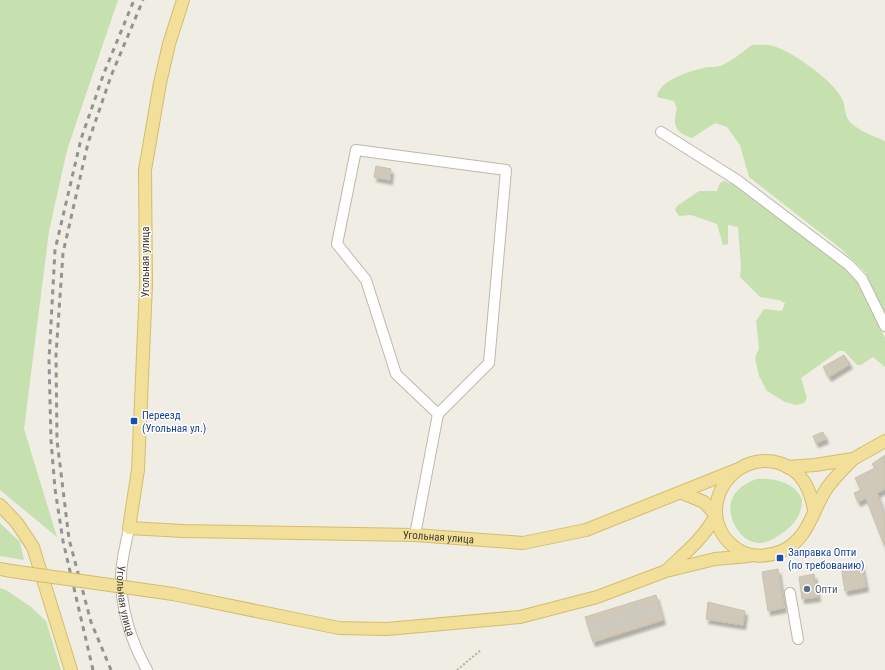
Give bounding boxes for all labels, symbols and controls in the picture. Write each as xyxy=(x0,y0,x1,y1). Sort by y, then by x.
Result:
street label: Угольная улица xyxy=(139,226,152,298)
place label: Переезд (Угольная ул.) xyxy=(142,409,206,435)
marker: Переезд (Угольная ул.) xyxy=(129,416,139,426)
street label: Угольная улица xyxy=(403,529,474,546)
place label: Заправка Опти (по требованию) xyxy=(788,546,865,572)
marker: Заправка Опти (по требованию) xyxy=(775,553,785,563)
street label: Угольная улица xyxy=(114,565,137,638)
place label: Опти xyxy=(815,583,838,596)
marker: Опти xyxy=(802,584,812,594)

